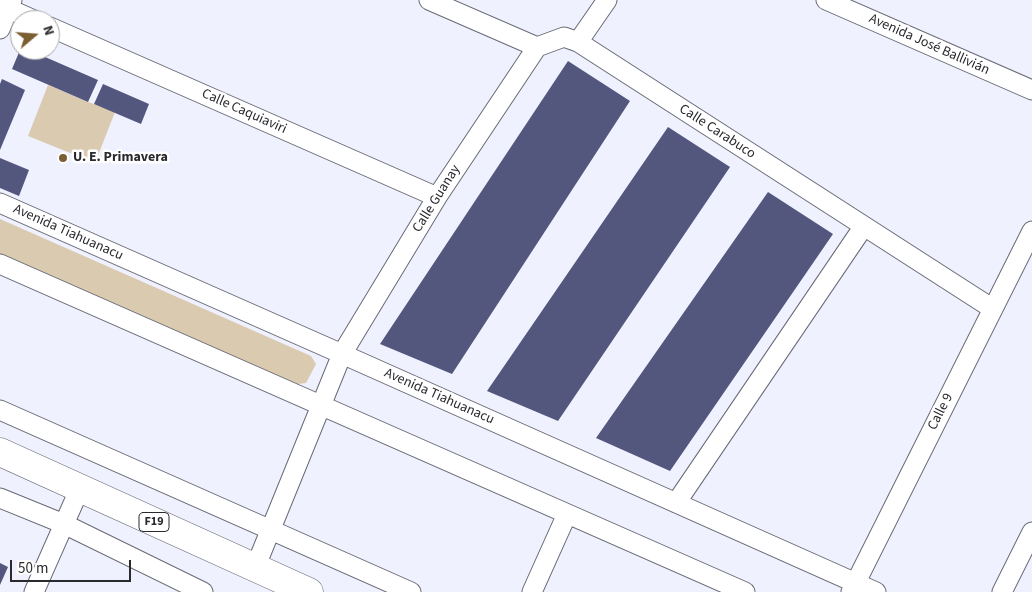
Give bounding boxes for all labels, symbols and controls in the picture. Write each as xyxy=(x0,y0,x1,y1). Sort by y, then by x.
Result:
north arrow xyxy=(10,10,60,60)
street label: Avenida José Ballivián xyxy=(866,11,992,79)
text: N xyxy=(37,23,59,38)
street label: Calle Caquiaviri xyxy=(199,86,289,138)
street label: Calle Carabuco xyxy=(676,101,758,163)
place label: U. E. Primavera xyxy=(73,150,168,166)
marker: U. E. Primavera xyxy=(57,152,69,164)
street label: Calle Guanay xyxy=(410,162,464,236)
street label: Avenida Tiahuanacu xyxy=(10,201,126,265)
street label: Avenida Tiahuanacu xyxy=(381,365,497,429)
street label: Calle 9 xyxy=(925,391,957,433)
road number: F19 xyxy=(139,512,169,532)
scale bar xyxy=(12,550,134,582)
text: 50 m xyxy=(18,558,48,579)

